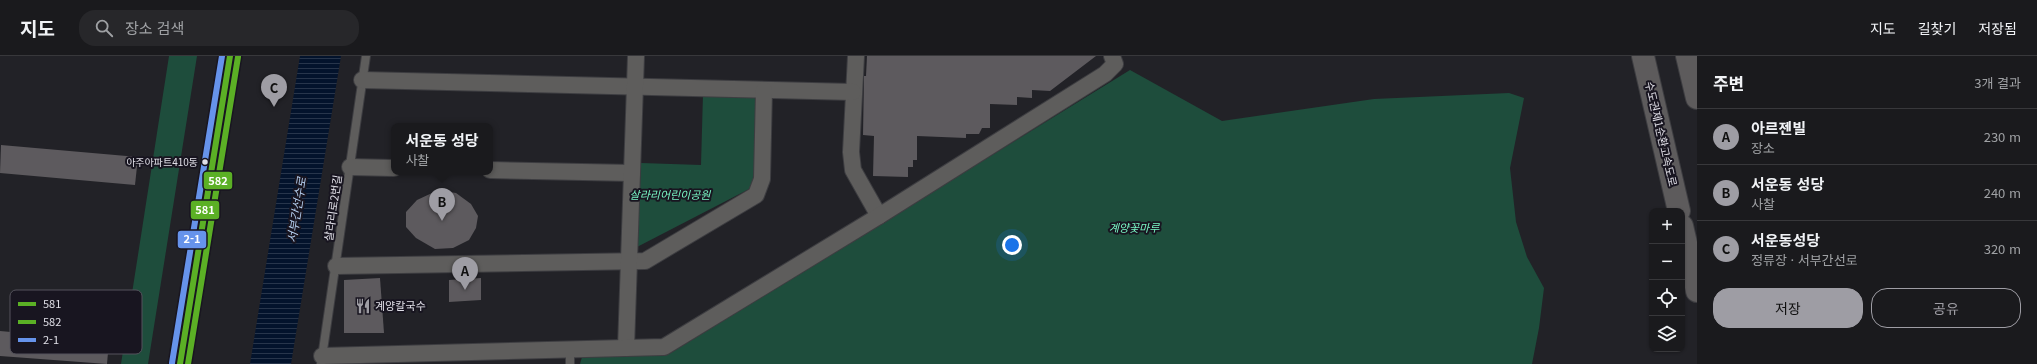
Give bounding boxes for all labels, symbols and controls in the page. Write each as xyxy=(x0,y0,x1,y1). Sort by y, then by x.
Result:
search box xyxy=(79,10,359,46)
text: 지도 xyxy=(20,14,55,41)
icon: search xyxy=(93,17,115,39)
text: 장소 검색 xyxy=(125,17,184,38)
text: 지도 xyxy=(1870,18,1896,38)
text: 길찾기 xyxy=(1918,18,1956,38)
text: 저장됨 xyxy=(1978,18,2017,38)
text: 주변 xyxy=(1713,70,1744,95)
text: 3개 결과 xyxy=(1974,73,2021,92)
pin: C xyxy=(261,74,287,107)
street label: 수도권제1순환고속도로 xyxy=(1642,80,1682,188)
text: 아르젠빌 xyxy=(1751,117,1806,138)
popup xyxy=(391,123,493,175)
text: A xyxy=(1722,127,1730,146)
text: 230 m xyxy=(1984,127,2021,146)
text: 서운동 성당 xyxy=(405,129,479,150)
text: 장소 xyxy=(1751,138,1775,157)
text: 사찰 xyxy=(405,150,429,169)
place label: 아주아파트410동 xyxy=(126,154,198,169)
marker: 아주아파트410동 xyxy=(200,157,210,167)
line badge: 582 xyxy=(203,171,233,190)
text: 582 xyxy=(208,172,228,188)
text: 서운동 성당 xyxy=(1751,173,1824,194)
street label: 살라리로2번길 xyxy=(319,174,345,242)
water label: 서부간선수로 xyxy=(282,175,309,244)
text: B xyxy=(1722,183,1730,202)
text: 240 m xyxy=(1984,183,2021,202)
park label: 살라리어린이공원 xyxy=(630,186,711,202)
pin: B xyxy=(429,188,455,221)
text: 사찰 xyxy=(1751,194,1775,213)
line badge: 581 xyxy=(190,200,220,220)
text: 581 xyxy=(195,201,215,217)
map controls xyxy=(1649,208,1685,352)
button: + xyxy=(1649,208,1685,244)
park label: 계양꽃마루 xyxy=(1109,219,1160,235)
text: 서운동성당 xyxy=(1751,229,1820,250)
line badge: 2-1 xyxy=(177,230,207,249)
text: 2-1 xyxy=(183,230,201,246)
your location xyxy=(1002,235,1022,255)
text: C xyxy=(1722,239,1730,258)
text: 320 m xyxy=(1984,239,2021,258)
button: − xyxy=(1649,244,1685,280)
text: 정류장 · 서부간선로 xyxy=(1751,250,1858,269)
pin: A xyxy=(452,257,478,290)
button: locate xyxy=(1649,280,1685,316)
button: 저장 xyxy=(1713,288,1863,328)
button: 공유 xyxy=(1871,288,2021,328)
legend xyxy=(10,290,142,354)
text: 581 xyxy=(43,295,61,311)
restaurant icon: 계양칼국수 xyxy=(354,297,372,315)
place label: 계양칼국수 xyxy=(375,297,426,313)
text: 582 xyxy=(43,313,61,329)
button: layers xyxy=(1649,316,1685,352)
text: 2-1 xyxy=(43,331,59,347)

